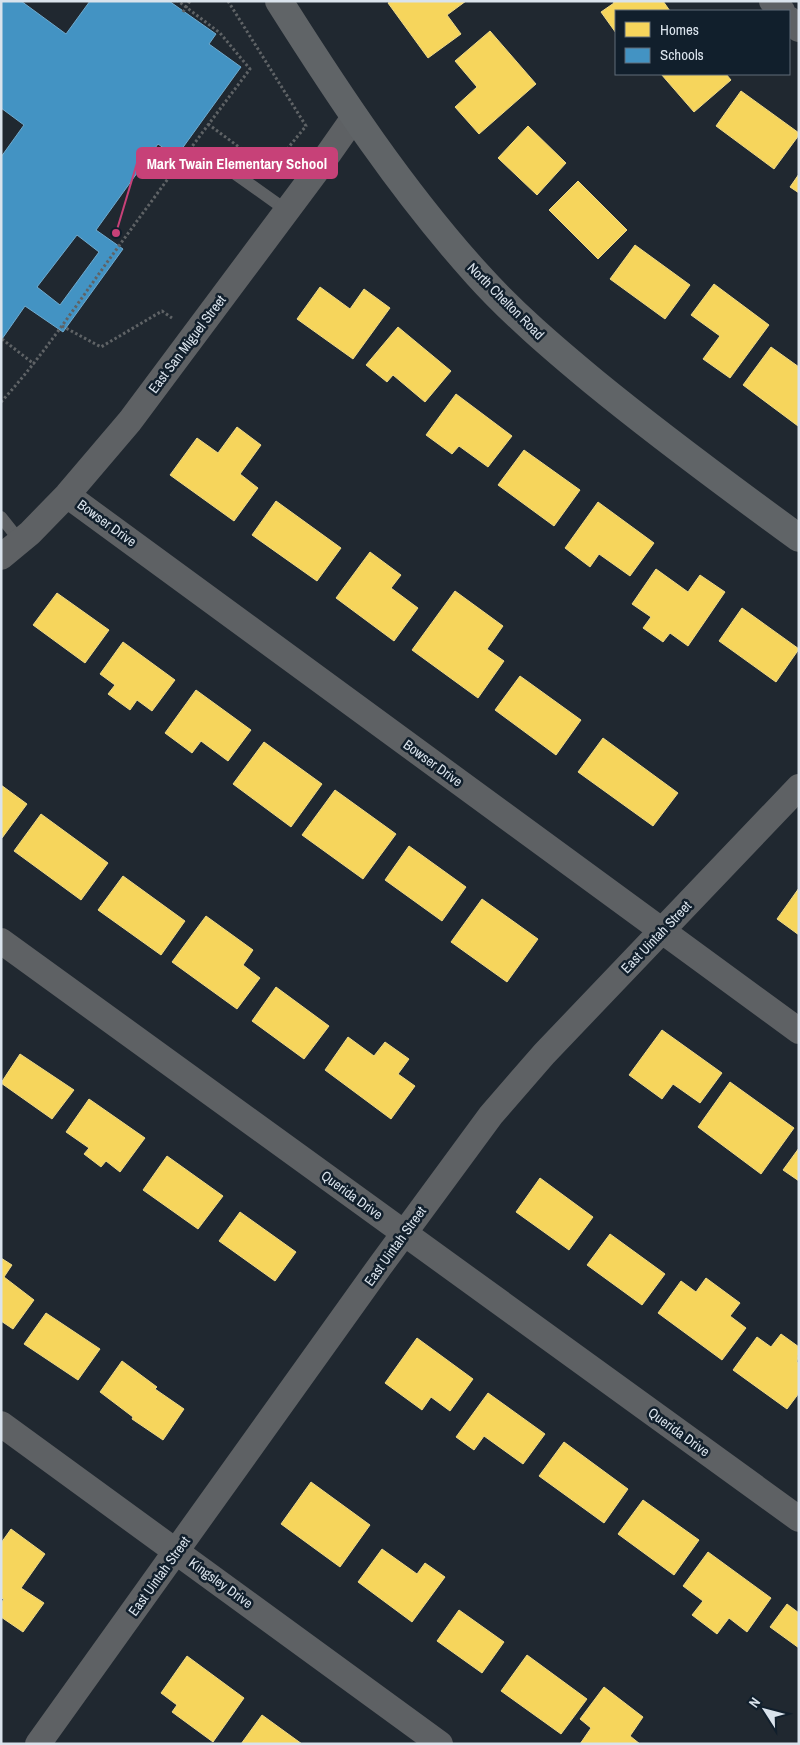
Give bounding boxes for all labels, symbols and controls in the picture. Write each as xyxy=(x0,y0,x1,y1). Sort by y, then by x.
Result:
legend xyxy=(615,10,790,75)
text: Homes xyxy=(660,19,699,40)
text: Schools xyxy=(660,44,704,65)
callout: Mark Twain Elementary School xyxy=(137,148,337,178)
text: Mark Twain Elementary School xyxy=(147,153,327,174)
street label: North Chelton Road xyxy=(464,259,548,343)
street label: East San Miguel Street xyxy=(144,291,230,397)
street label: Bowser Drive xyxy=(74,495,140,551)
street label: Bowser Drive xyxy=(400,735,466,791)
street label: East Uintah Street xyxy=(617,897,695,977)
street label: Querida Drive xyxy=(318,1167,386,1223)
street label: East Uintah Street xyxy=(360,1203,430,1289)
street label: Querida Drive xyxy=(645,1404,713,1460)
street label: East Uintah Street xyxy=(124,1533,194,1619)
street label: Kingsley Drive xyxy=(186,1554,256,1612)
north arrow xyxy=(740,1685,790,1735)
text: N xyxy=(745,1694,764,1711)

